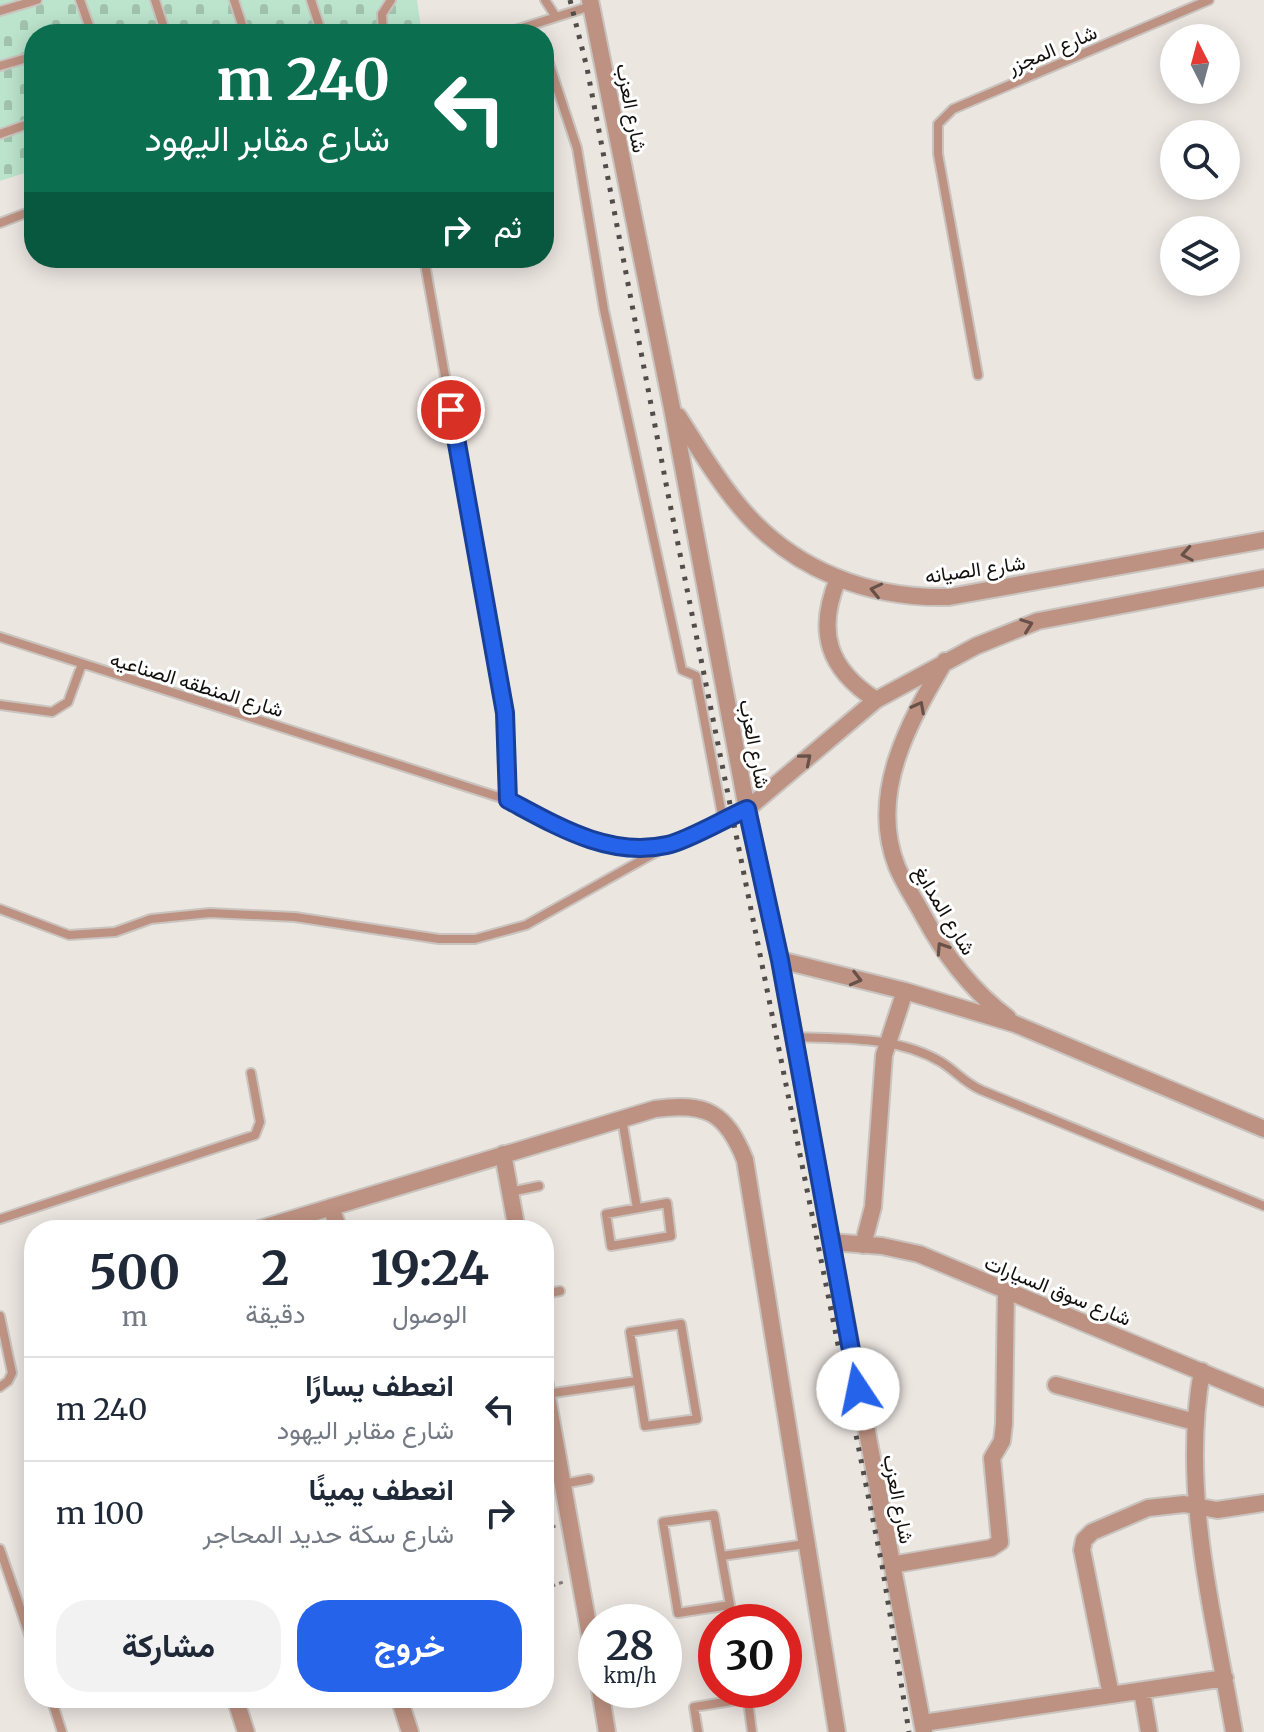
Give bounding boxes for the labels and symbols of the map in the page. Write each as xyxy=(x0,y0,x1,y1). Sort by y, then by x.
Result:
street label: شارع المجزر xyxy=(1003,19,1101,81)
north arrow xyxy=(1160,24,1240,104)
street label: شارع العزب xyxy=(609,61,653,155)
pin xyxy=(417,376,485,444)
one-way arrow xyxy=(1180,544,1194,561)
street label: شارع الصيانه xyxy=(923,550,1027,590)
one-way arrow xyxy=(869,582,883,599)
one-way arrow xyxy=(1019,618,1033,635)
street label: شارع المنطقه الصناعيه xyxy=(107,646,287,724)
street label: شارع العزب xyxy=(732,697,776,791)
one-way arrow xyxy=(909,701,925,715)
one-way arrow xyxy=(797,754,812,769)
street label: شارع المدابغ xyxy=(907,861,981,960)
one-way arrow xyxy=(937,942,952,957)
one-way arrow xyxy=(848,969,862,986)
street label: شارع سوق السيارات xyxy=(980,1249,1135,1333)
position arrow xyxy=(816,1347,900,1431)
street label: شارع العزب xyxy=(876,1452,920,1546)
speed limit sign: 30 xyxy=(698,1604,802,1708)

